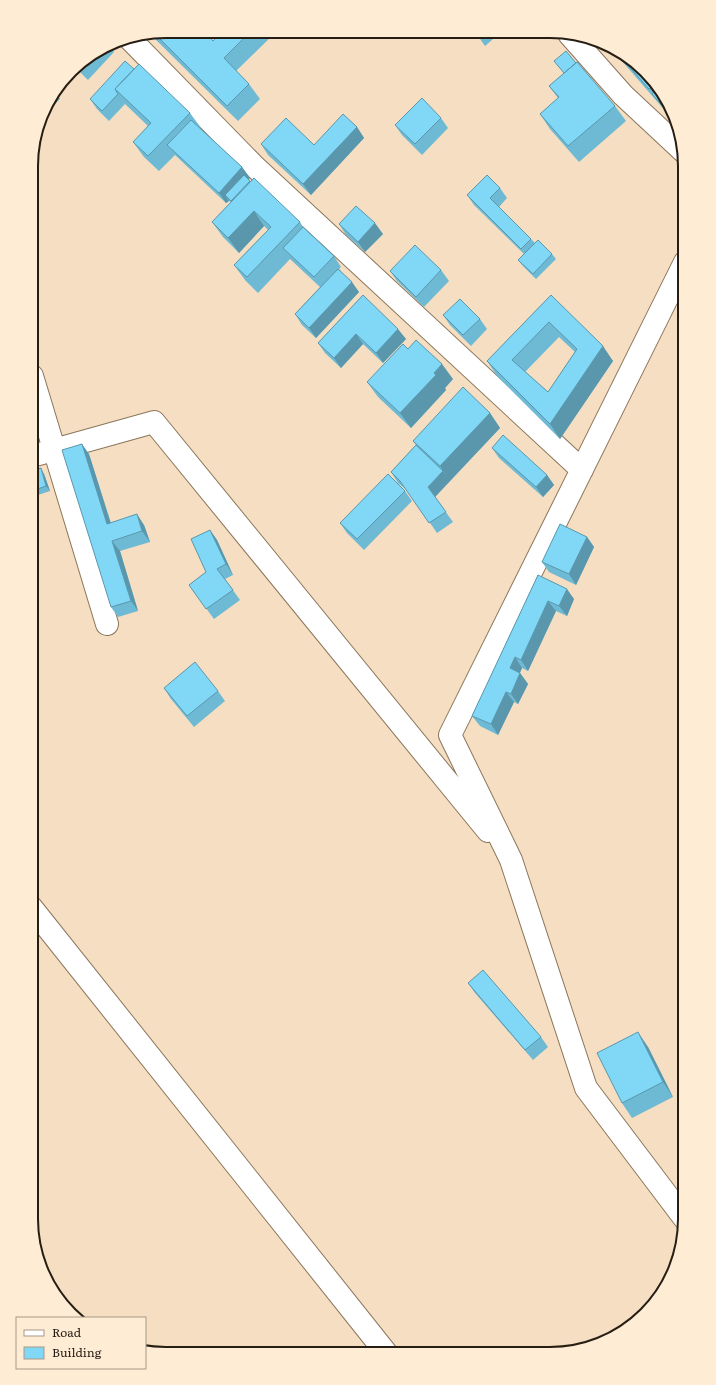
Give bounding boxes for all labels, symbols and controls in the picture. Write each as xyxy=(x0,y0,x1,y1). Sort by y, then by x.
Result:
legend xyxy=(16,1317,146,1369)
text: Road xyxy=(52,1323,82,1341)
text: Building xyxy=(52,1343,102,1361)

